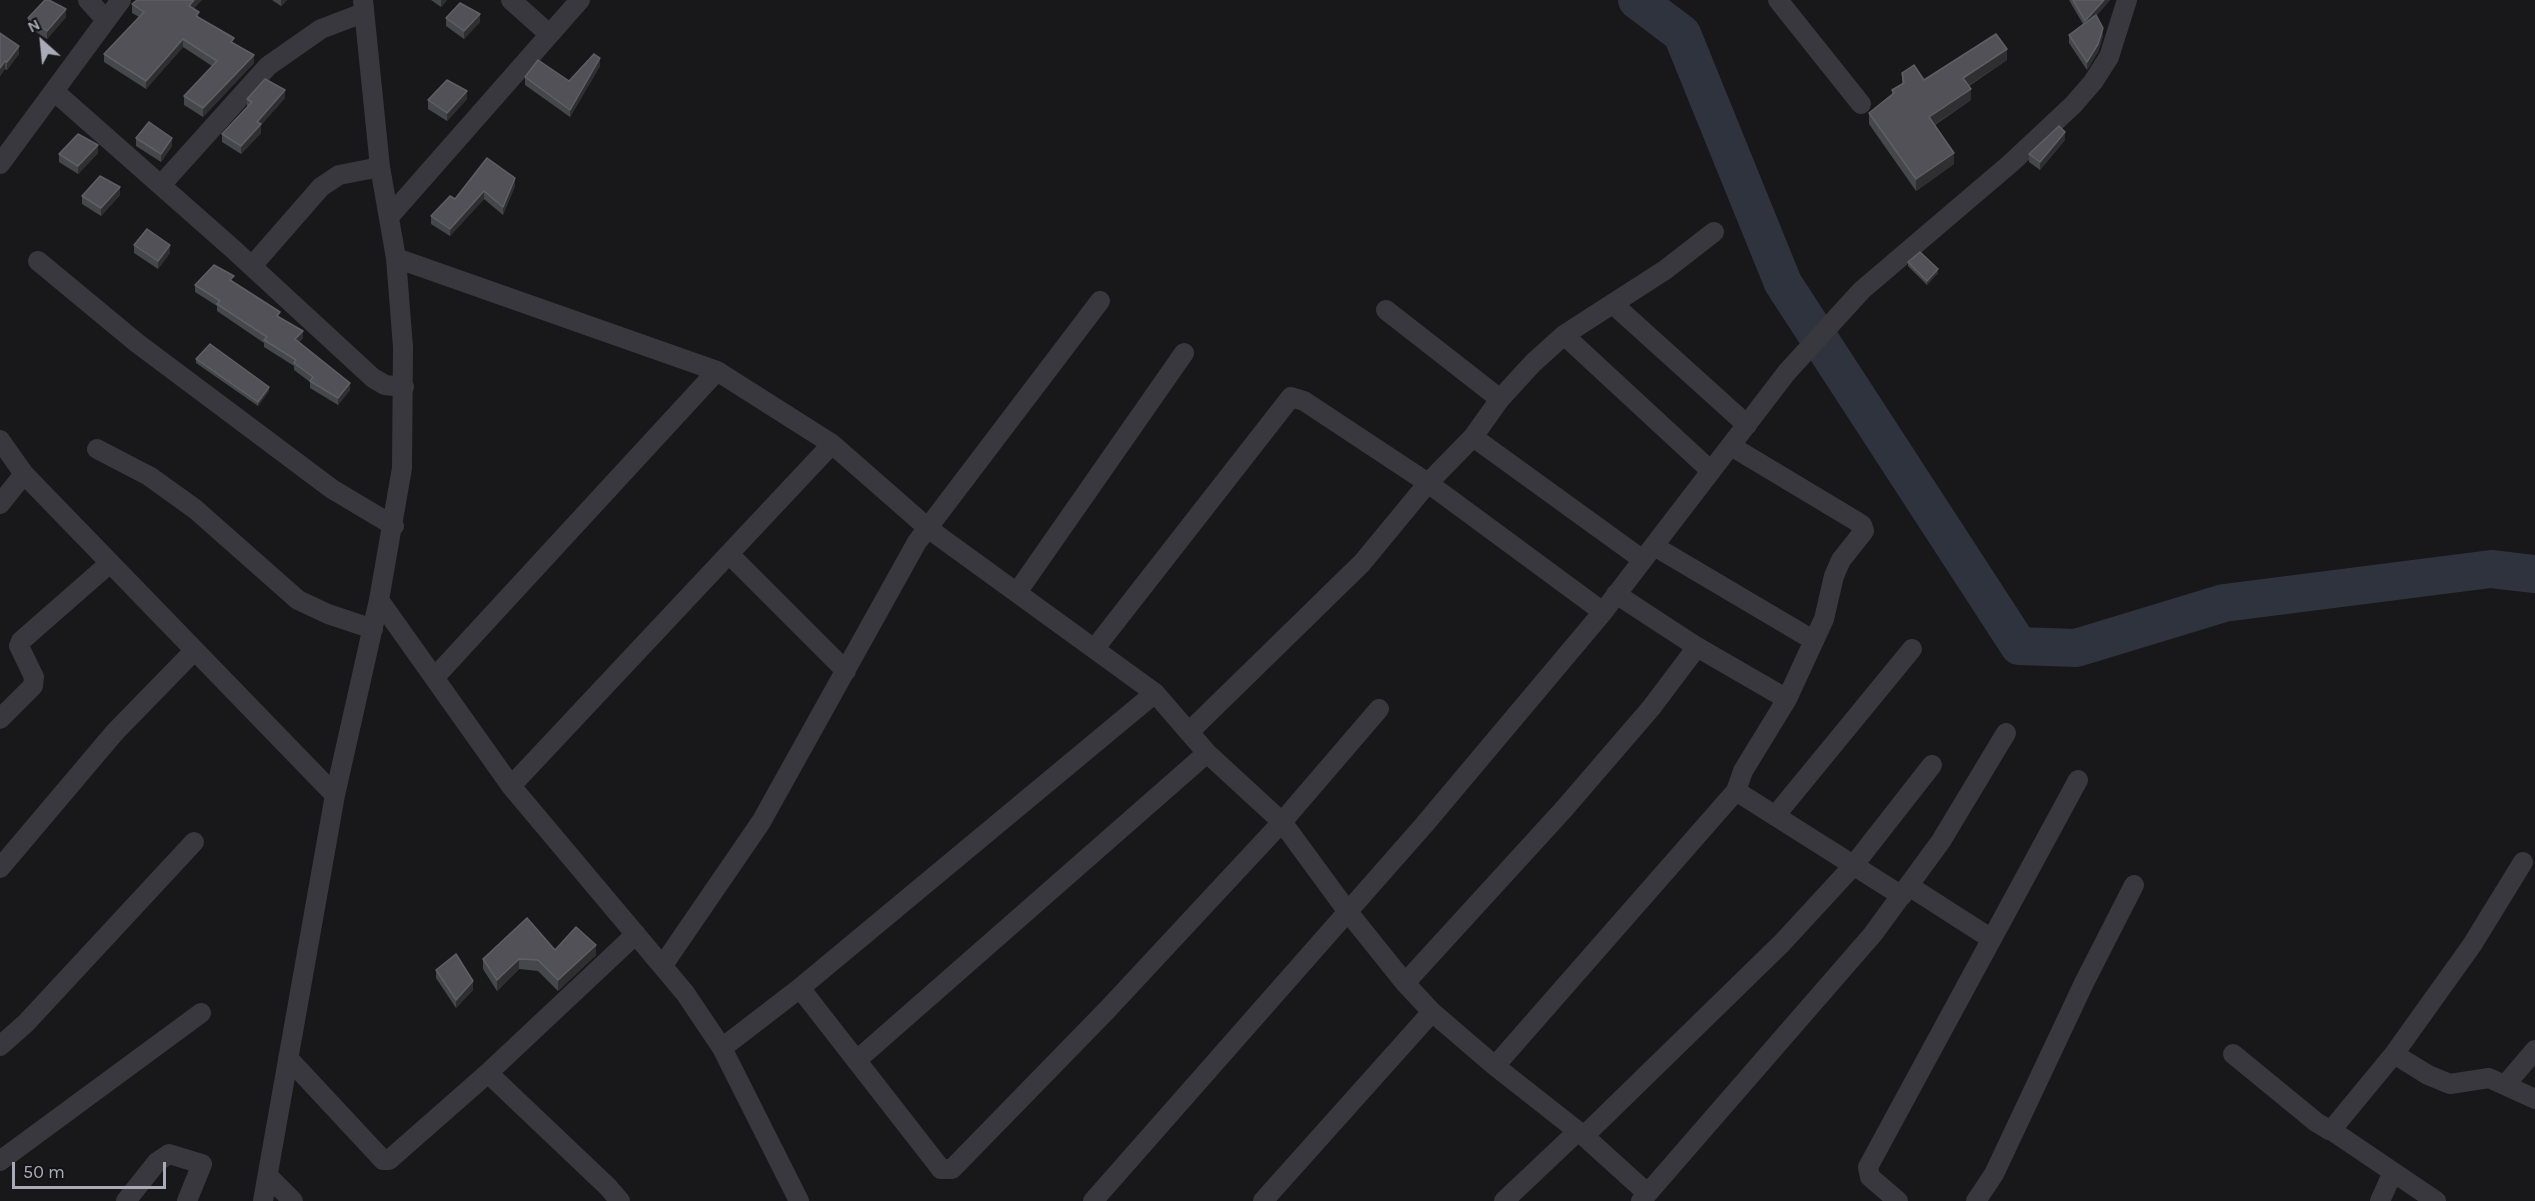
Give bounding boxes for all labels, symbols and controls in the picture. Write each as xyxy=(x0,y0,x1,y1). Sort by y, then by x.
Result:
north arrow xyxy=(12,12,72,72)
text: N xyxy=(24,14,43,37)
scale bar xyxy=(15,1150,170,1188)
text: 50 m xyxy=(23,1161,65,1183)

